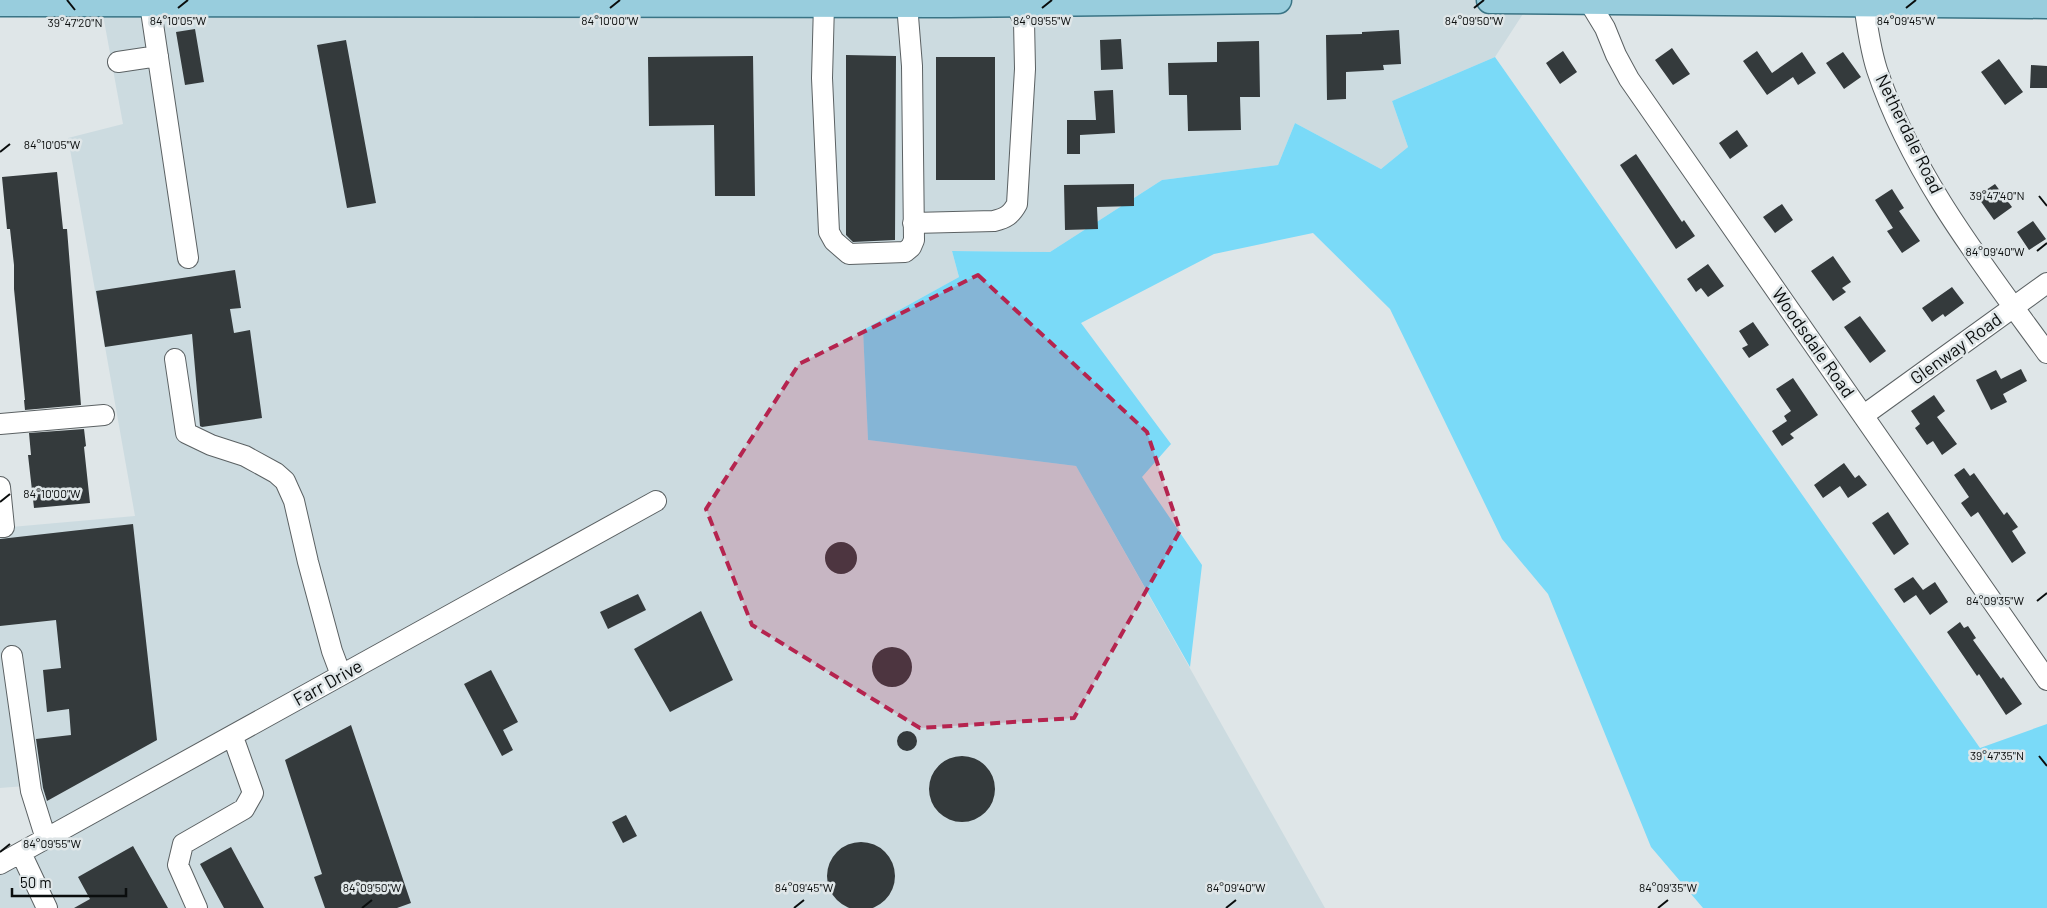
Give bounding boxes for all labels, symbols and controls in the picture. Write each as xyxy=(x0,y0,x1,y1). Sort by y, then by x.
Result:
text: 84°10'05"W xyxy=(150,13,207,27)
text: 84°10'00"W xyxy=(581,13,639,27)
text: 84°09'55"W xyxy=(1013,13,1071,27)
text: 84°09'50"W xyxy=(1445,13,1504,27)
text: 84°09'45"W xyxy=(1877,13,1936,27)
text: 39°47'20"N xyxy=(48,15,103,29)
street label: Netherdale Road xyxy=(1872,70,1948,197)
text: 84°10'05"W xyxy=(24,137,81,151)
text: 39°47'40"N xyxy=(1969,188,2025,202)
text: 84°09'40"W xyxy=(1965,244,2025,258)
street label: Woodsdale Road xyxy=(1768,283,1860,402)
street label: Glenway Road xyxy=(1905,308,2006,389)
text: 84°10'00"W xyxy=(23,486,81,500)
text: 84°09'35"W xyxy=(1966,593,2025,607)
street label: Farr Drive xyxy=(289,654,366,710)
text: 39°47'35"N xyxy=(1970,748,2024,762)
text: 84°09'55"W xyxy=(23,836,81,850)
scale bar xyxy=(12,866,126,898)
text: 50 m xyxy=(20,873,52,891)
text: 84°09'50"W xyxy=(343,880,402,894)
text: 84°09'45"W xyxy=(775,880,834,894)
text: 84°09'40"W xyxy=(1206,880,1266,894)
text: 84°09'35"W xyxy=(1639,880,1698,894)

